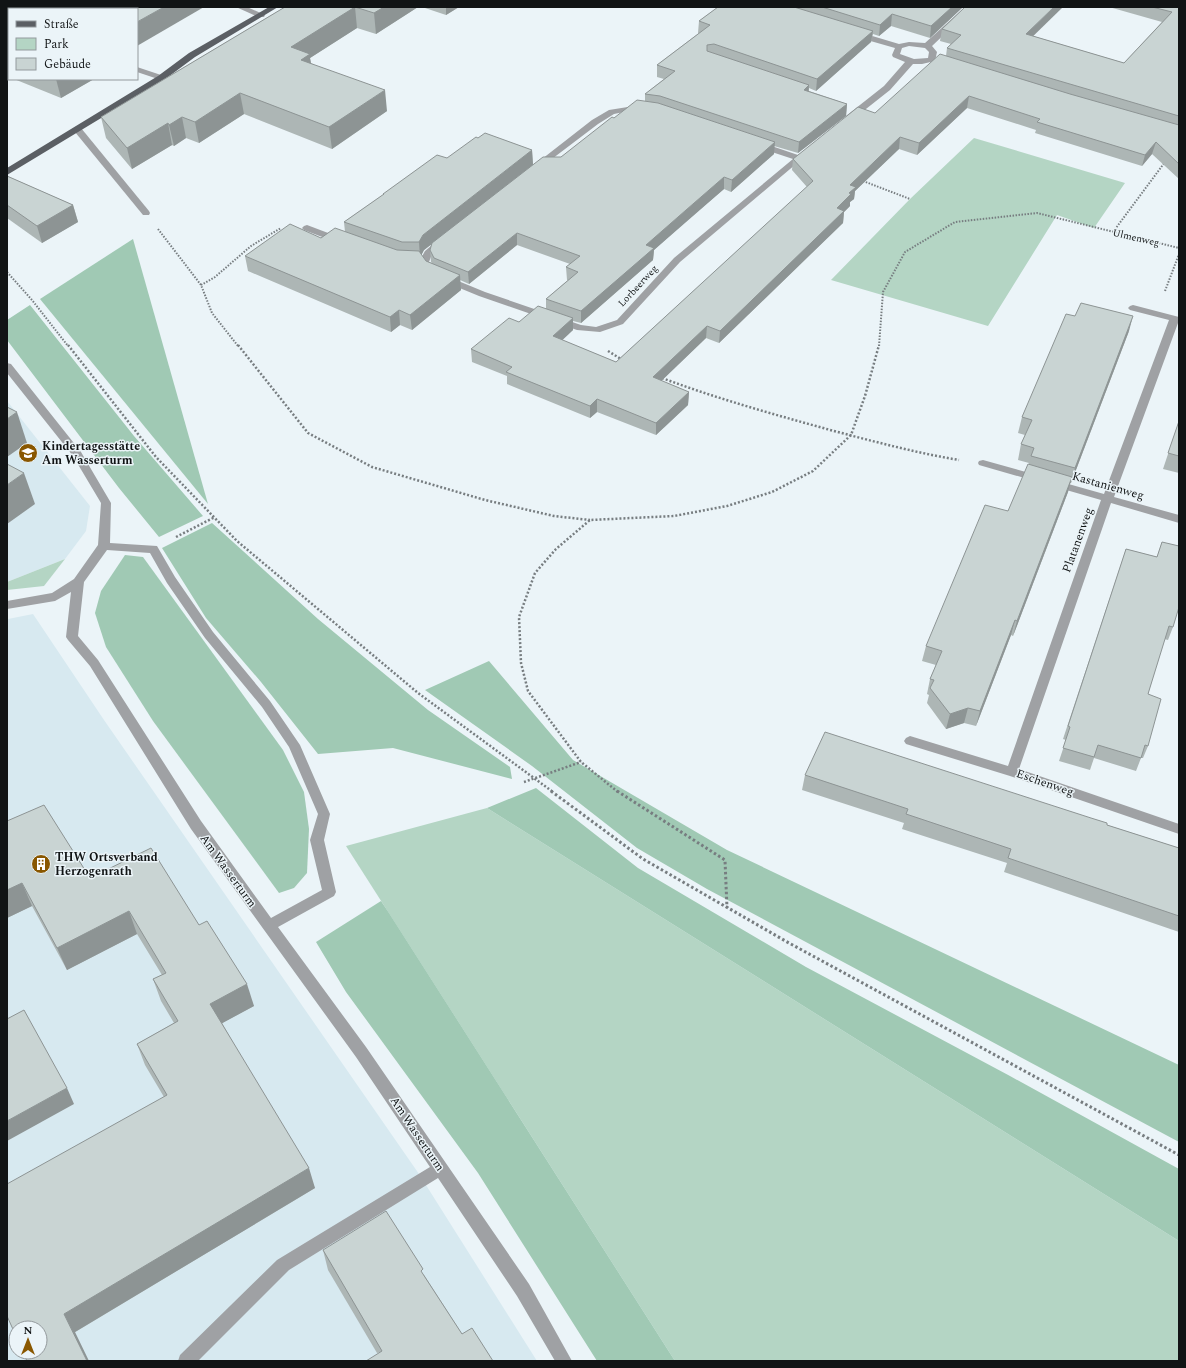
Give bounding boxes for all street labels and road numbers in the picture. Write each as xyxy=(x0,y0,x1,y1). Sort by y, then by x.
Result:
street label: Ulmenweg xyxy=(1111,225,1161,251)
street label: Lorbeerweg xyxy=(614,261,662,311)
street label: Kastanienweg xyxy=(1070,467,1146,505)
street label: Platanenweg xyxy=(1057,505,1099,575)
street label: Eschenweg xyxy=(1014,764,1076,802)
street label: Am Wasserturm xyxy=(195,830,261,912)
street label: Am Wasserturm xyxy=(385,1093,449,1175)

